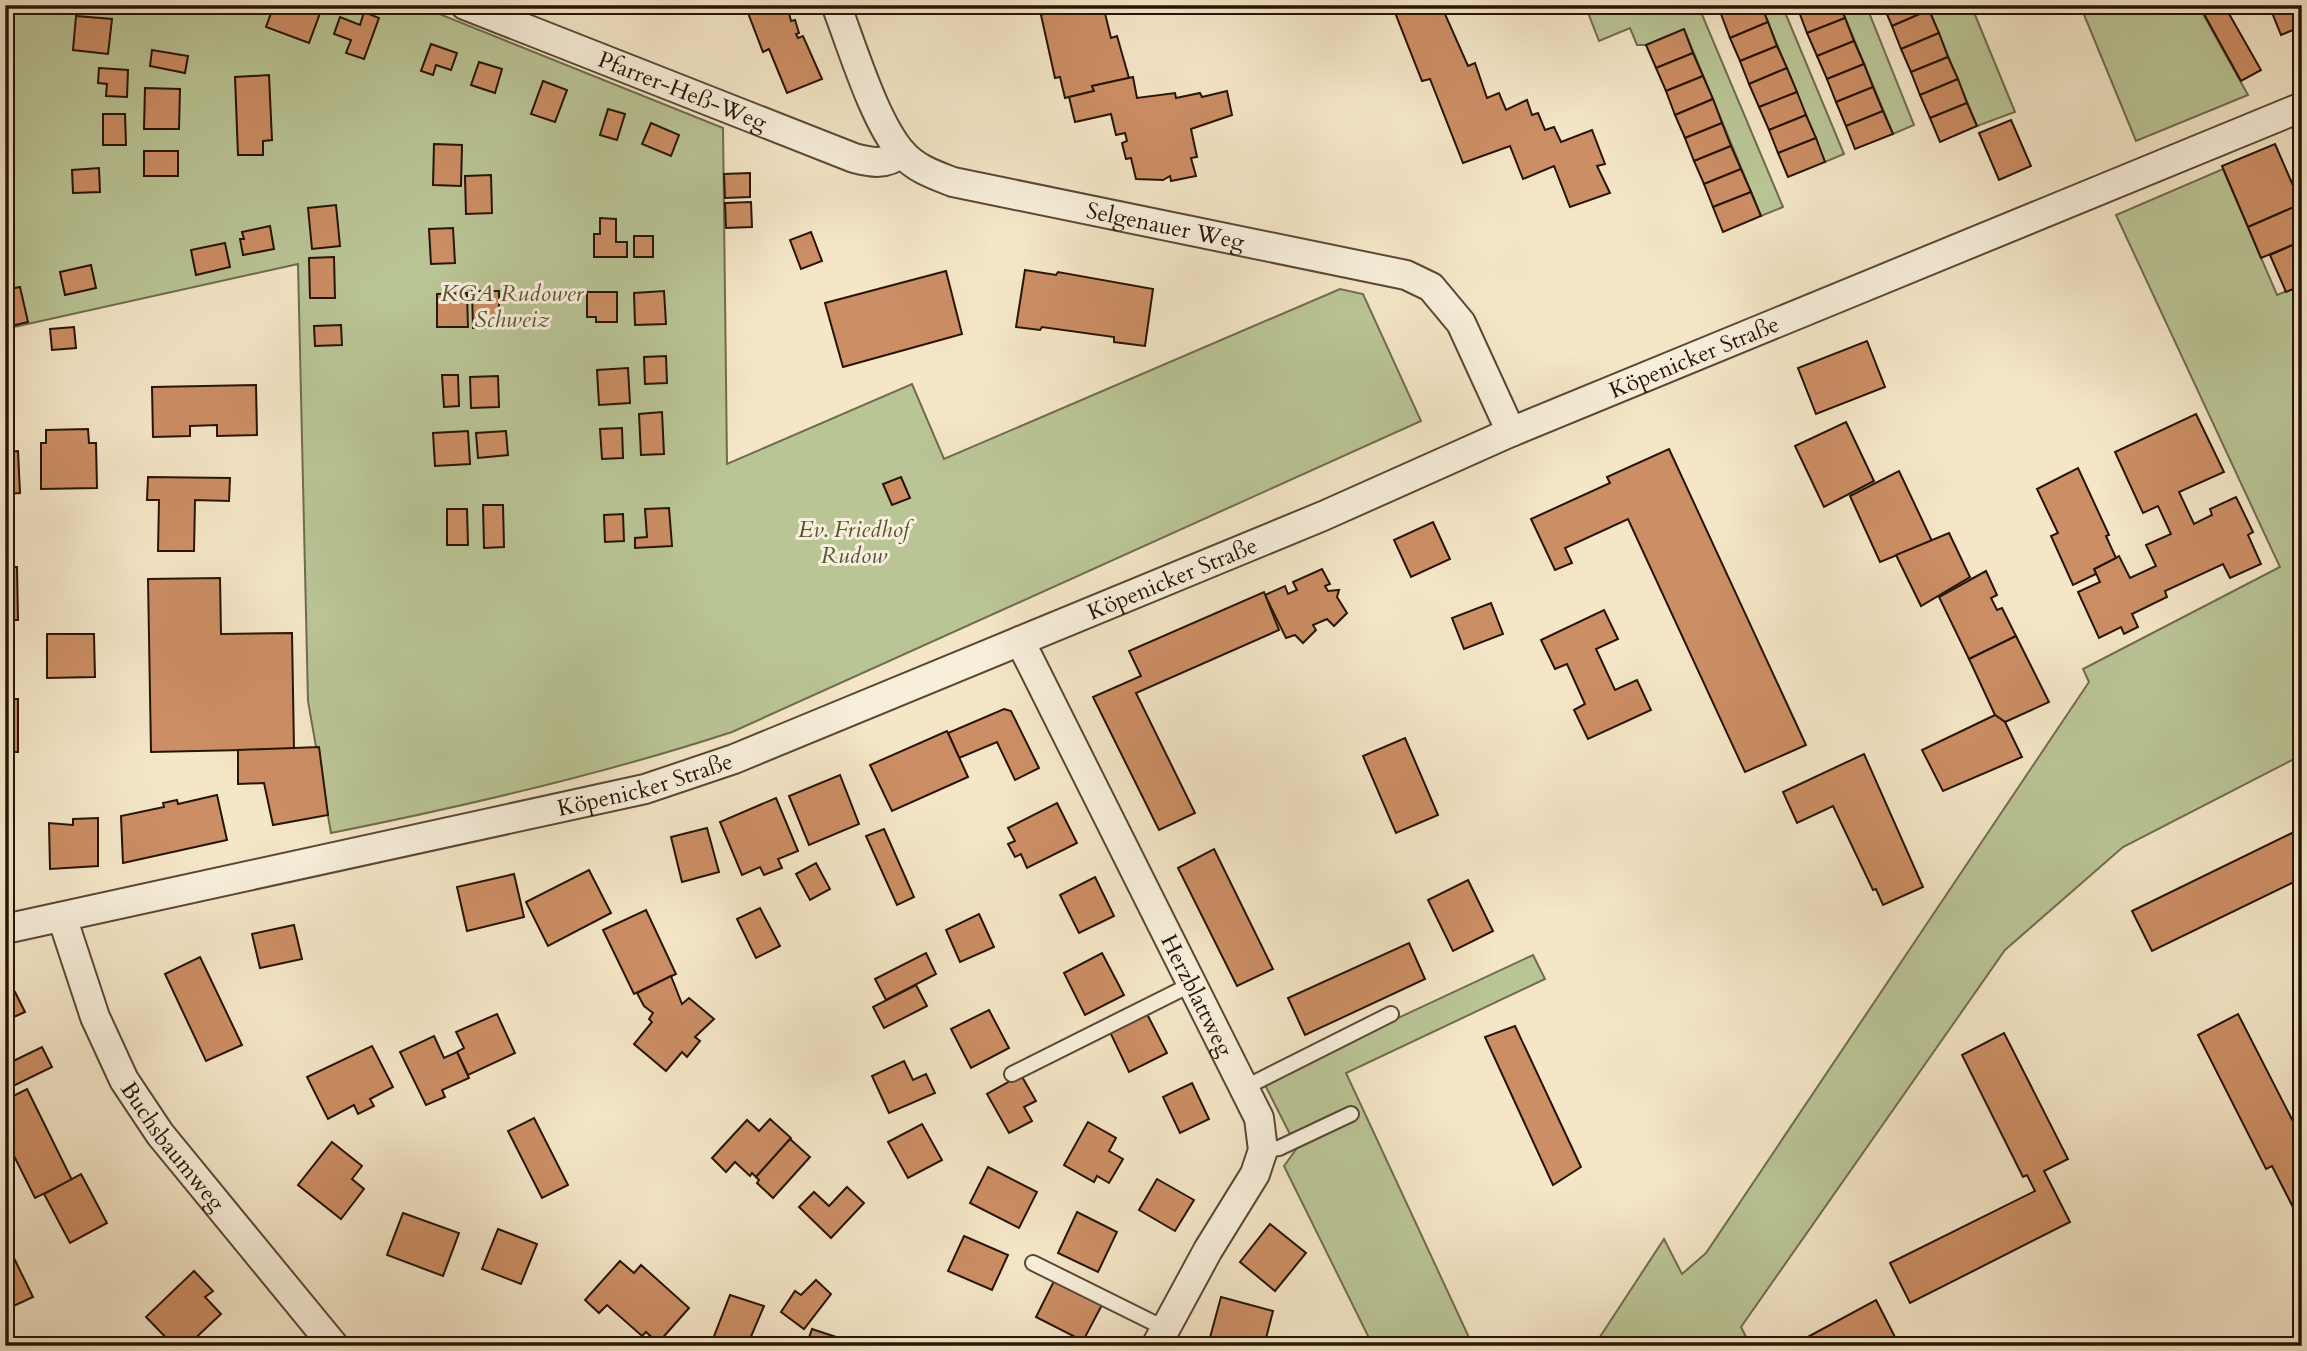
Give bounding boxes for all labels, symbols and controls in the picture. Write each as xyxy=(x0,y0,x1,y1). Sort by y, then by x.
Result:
street label: Pfarrer-Heß-Weg xyxy=(594,44,772,138)
street label: Selgenauer Weg xyxy=(1084,195,1247,257)
park label: KGA Rudower Schweiz xyxy=(441,278,585,335)
street label: Köpenicker Straße xyxy=(1605,309,1784,406)
park label: Ev. Friedhof Rudow xyxy=(798,514,915,571)
street label: Köpenicker Straße xyxy=(1083,530,1262,628)
street label: Köpenicker Straße xyxy=(554,746,737,824)
street label: Herzblattweg xyxy=(1153,929,1241,1062)
street label: Buchsbaumweg xyxy=(113,1076,232,1218)

